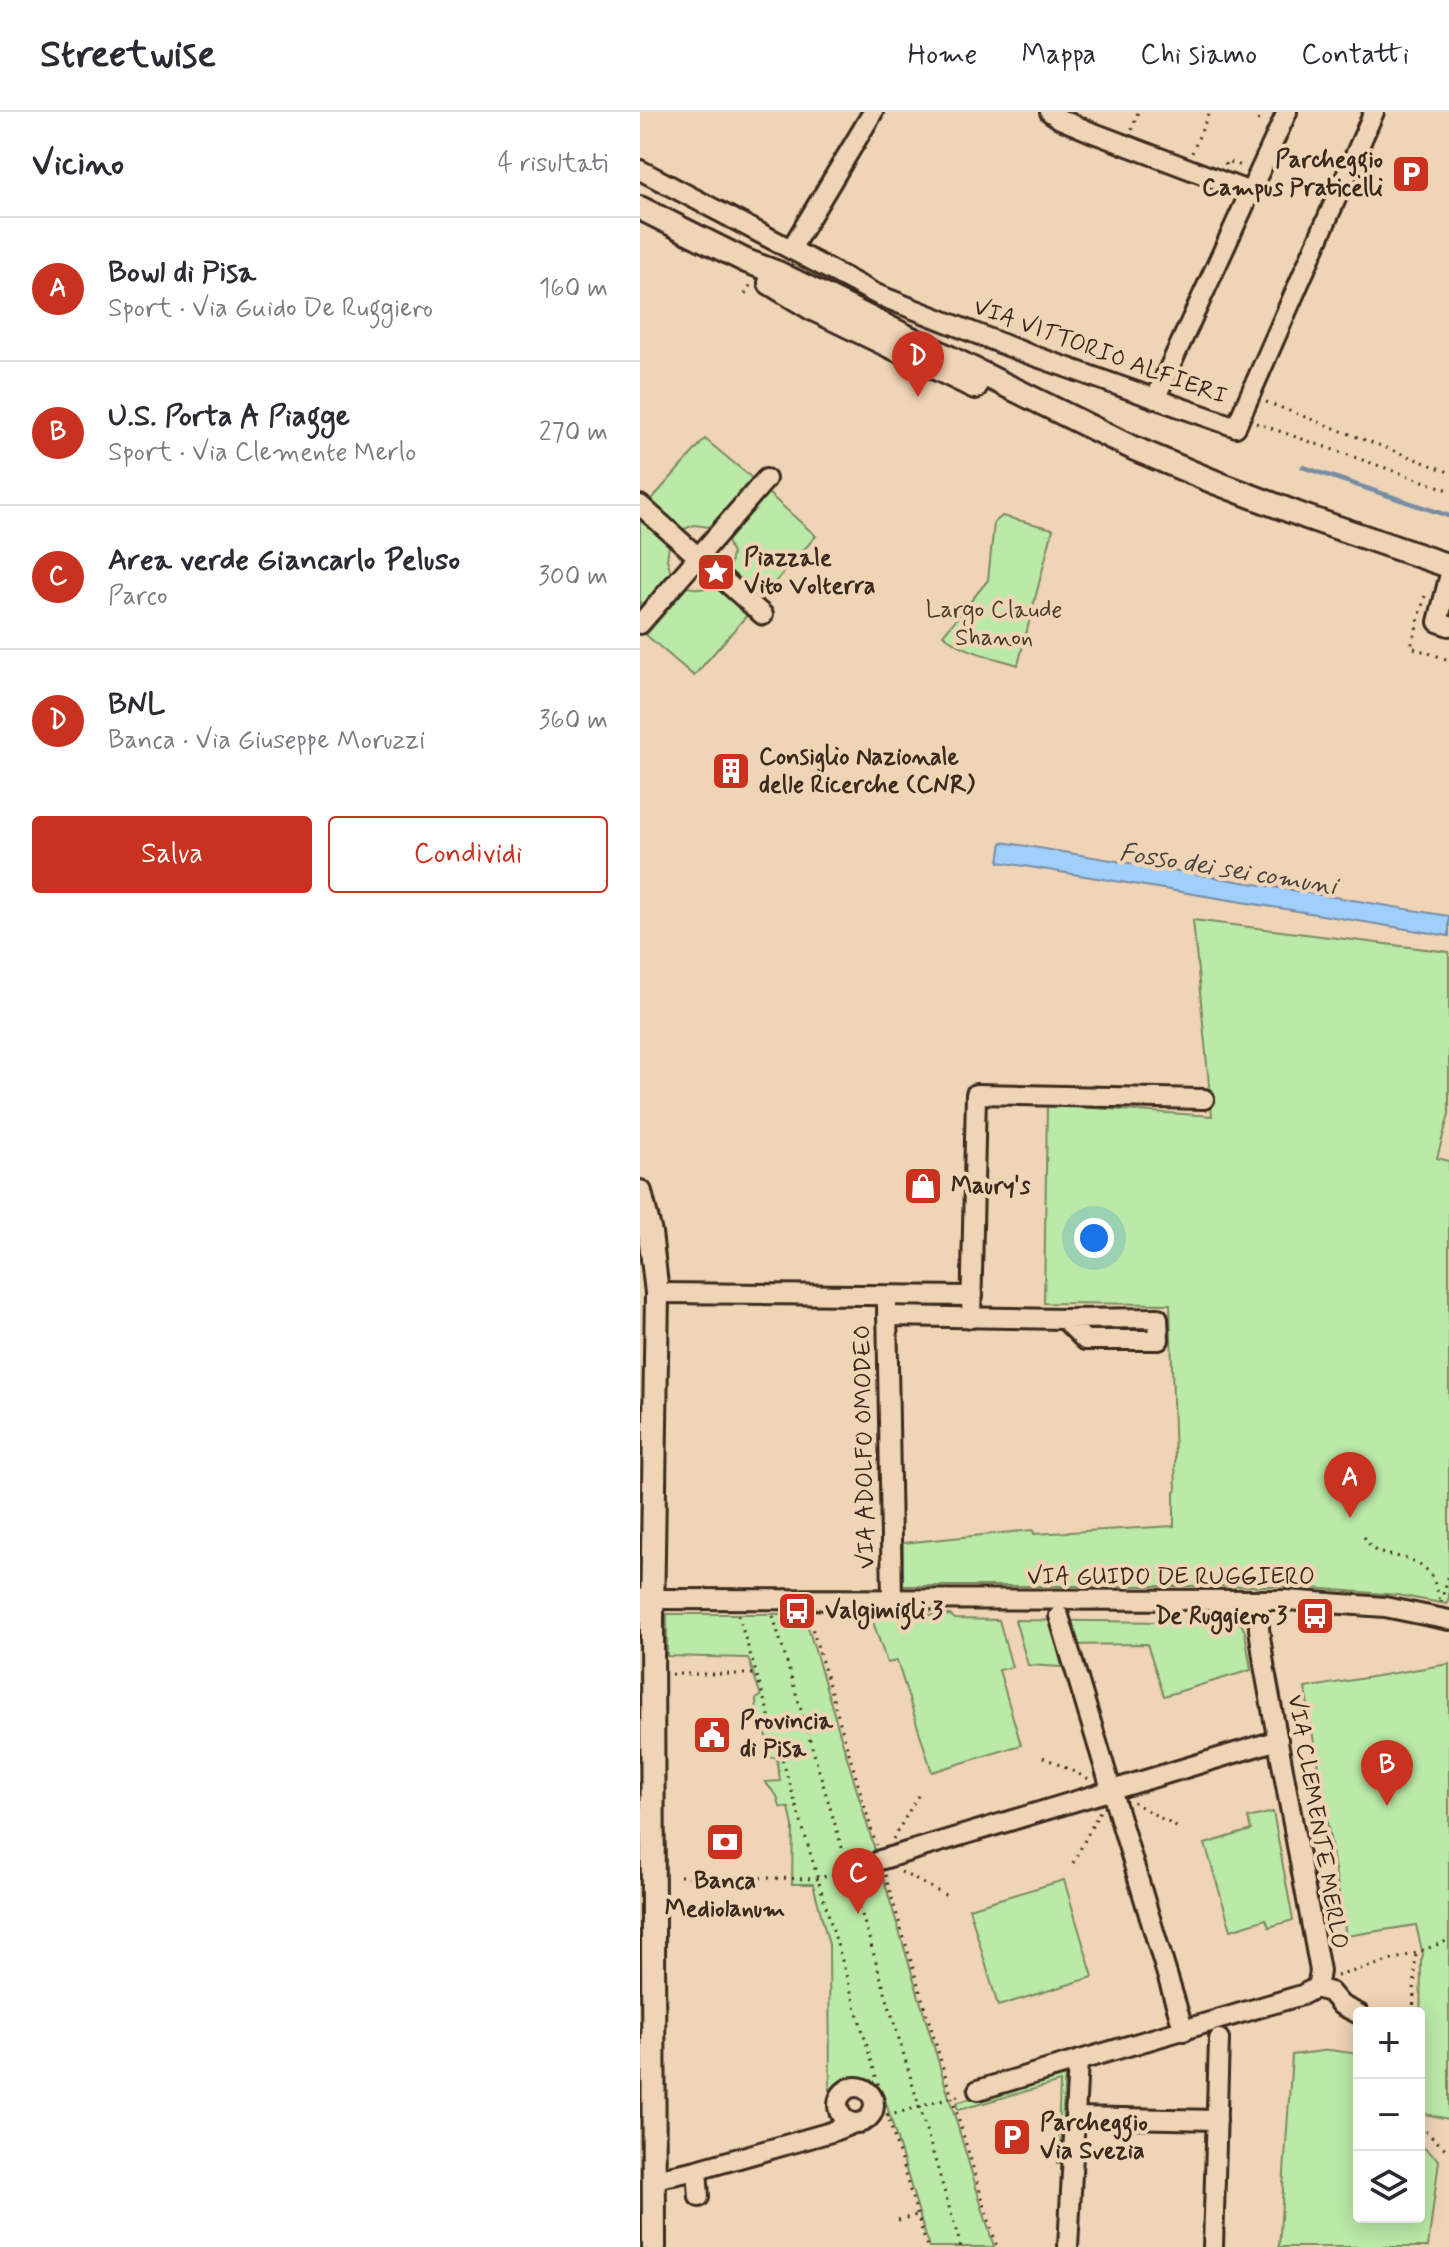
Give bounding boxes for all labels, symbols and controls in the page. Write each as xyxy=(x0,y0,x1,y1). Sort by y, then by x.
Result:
text: Streetwise xyxy=(40,31,216,80)
text: Home xyxy=(908,37,977,74)
text: Mappa xyxy=(1021,37,1096,74)
text: Chi siamo xyxy=(1140,37,1257,74)
text: Contatti xyxy=(1301,37,1409,74)
text: Vicino xyxy=(32,142,124,187)
place label: Parcheggio Campus Praticelli xyxy=(1202,145,1383,204)
text: 4 risultati xyxy=(498,147,608,181)
parking icon: Parcheggio Campus Praticelli xyxy=(1390,153,1432,195)
text: Bowl di Pisa xyxy=(108,253,256,292)
text: A xyxy=(49,272,67,306)
text: 160 m xyxy=(539,272,608,306)
text: Sport · Via Guido De Ruggiero xyxy=(108,292,433,326)
street label: VIA VITTORIO ALFIERI xyxy=(969,292,1231,412)
pin: D xyxy=(892,331,944,397)
text: U.S. Porta A Piagge xyxy=(108,397,350,436)
text: B xyxy=(50,416,66,450)
text: 270 m xyxy=(539,416,608,450)
text: Sport · Via Clemente Merlo xyxy=(108,436,416,470)
text: Area verde Giancarlo Peluso xyxy=(108,541,460,580)
place label: Piazzale Vito Volterra xyxy=(744,543,876,602)
place icon: Piazzale Vito Volterra xyxy=(695,551,737,593)
text: C xyxy=(49,560,67,594)
text: 300 m xyxy=(538,560,608,594)
text: Parco xyxy=(108,580,168,614)
park label: Largo Claude Shanon xyxy=(926,595,1062,654)
text: BNL xyxy=(108,685,166,724)
text: D xyxy=(49,704,67,738)
text: 360 m xyxy=(539,704,608,738)
text: Banca · Via Giuseppe Moruzzi xyxy=(108,724,425,758)
place label: Consiglio Nazionale delle Ricerche (CNR) xyxy=(759,742,975,801)
building icon: Consiglio Nazionale delle Ricerche (CNR) xyxy=(710,750,752,792)
button: Salva xyxy=(32,816,312,893)
button: Condividi xyxy=(328,816,608,893)
water label: Fosso dei sei comuni xyxy=(1117,836,1342,904)
shop icon: Maury's xyxy=(902,1165,944,1207)
place label: Maury's xyxy=(951,1171,1031,1202)
your location xyxy=(1074,1218,1114,1258)
street label: VIA ADOLFO OMODEO xyxy=(847,1325,883,1569)
pin: A xyxy=(1324,1452,1376,1518)
street label: VIA GUIDO DE RUGGIERO xyxy=(1027,1562,1315,1593)
bus stop icon: Valgimigli 3 xyxy=(776,1590,818,1632)
bus stop icon: De Ruggiero 3 xyxy=(1294,1595,1336,1637)
place label: Valgimigli 3 xyxy=(825,1596,943,1630)
place label: De Ruggiero 3 xyxy=(1155,1601,1287,1635)
street label: VIA CLEMENTE MERLO xyxy=(1279,1692,1355,1952)
place label: Provincia di Pisa xyxy=(740,1706,834,1765)
public building icon: Provincia di Pisa xyxy=(691,1714,733,1756)
pin: B xyxy=(1361,1740,1413,1806)
bank icon: Banca Mediolanum xyxy=(704,1821,746,1863)
pin: C xyxy=(832,1848,884,1914)
place label: Banca Mediolanum xyxy=(665,1866,785,1925)
map controls xyxy=(1353,2007,1425,2223)
button: + xyxy=(1353,2007,1425,2079)
button: − xyxy=(1353,2079,1425,2151)
place label: Parcheggio Via Svezia xyxy=(1040,2108,1148,2167)
parking icon: Parcheggio Via Svezia xyxy=(991,2116,1033,2158)
button: layers xyxy=(1353,2151,1425,2223)

